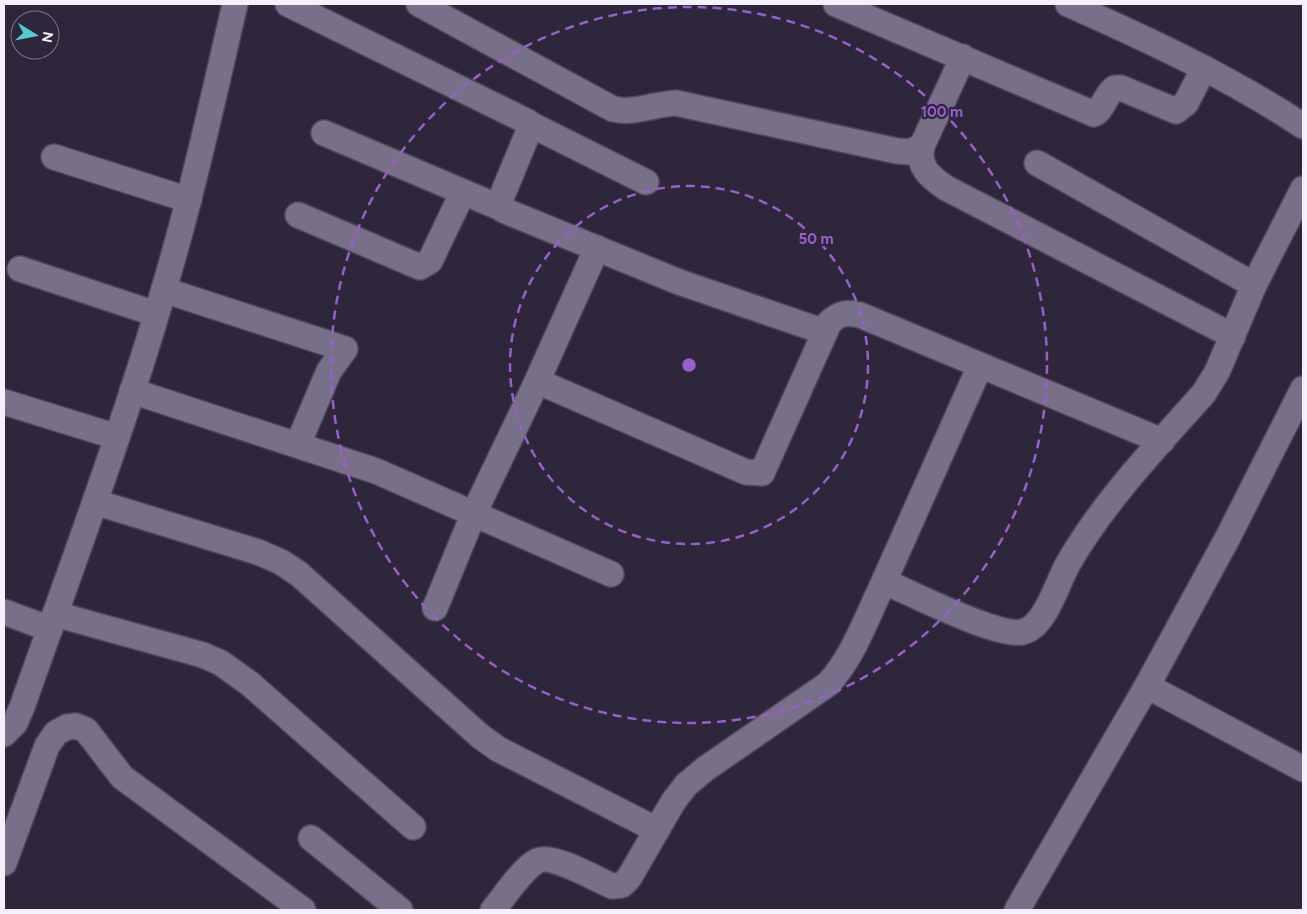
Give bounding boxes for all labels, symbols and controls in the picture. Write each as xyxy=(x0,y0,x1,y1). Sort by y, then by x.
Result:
north arrow xyxy=(10,10,60,60)
text: N xyxy=(38,30,57,44)
text: 100 m xyxy=(921,103,963,121)
text: 50 m xyxy=(798,230,834,248)
centre of rings xyxy=(680,356,698,374)

